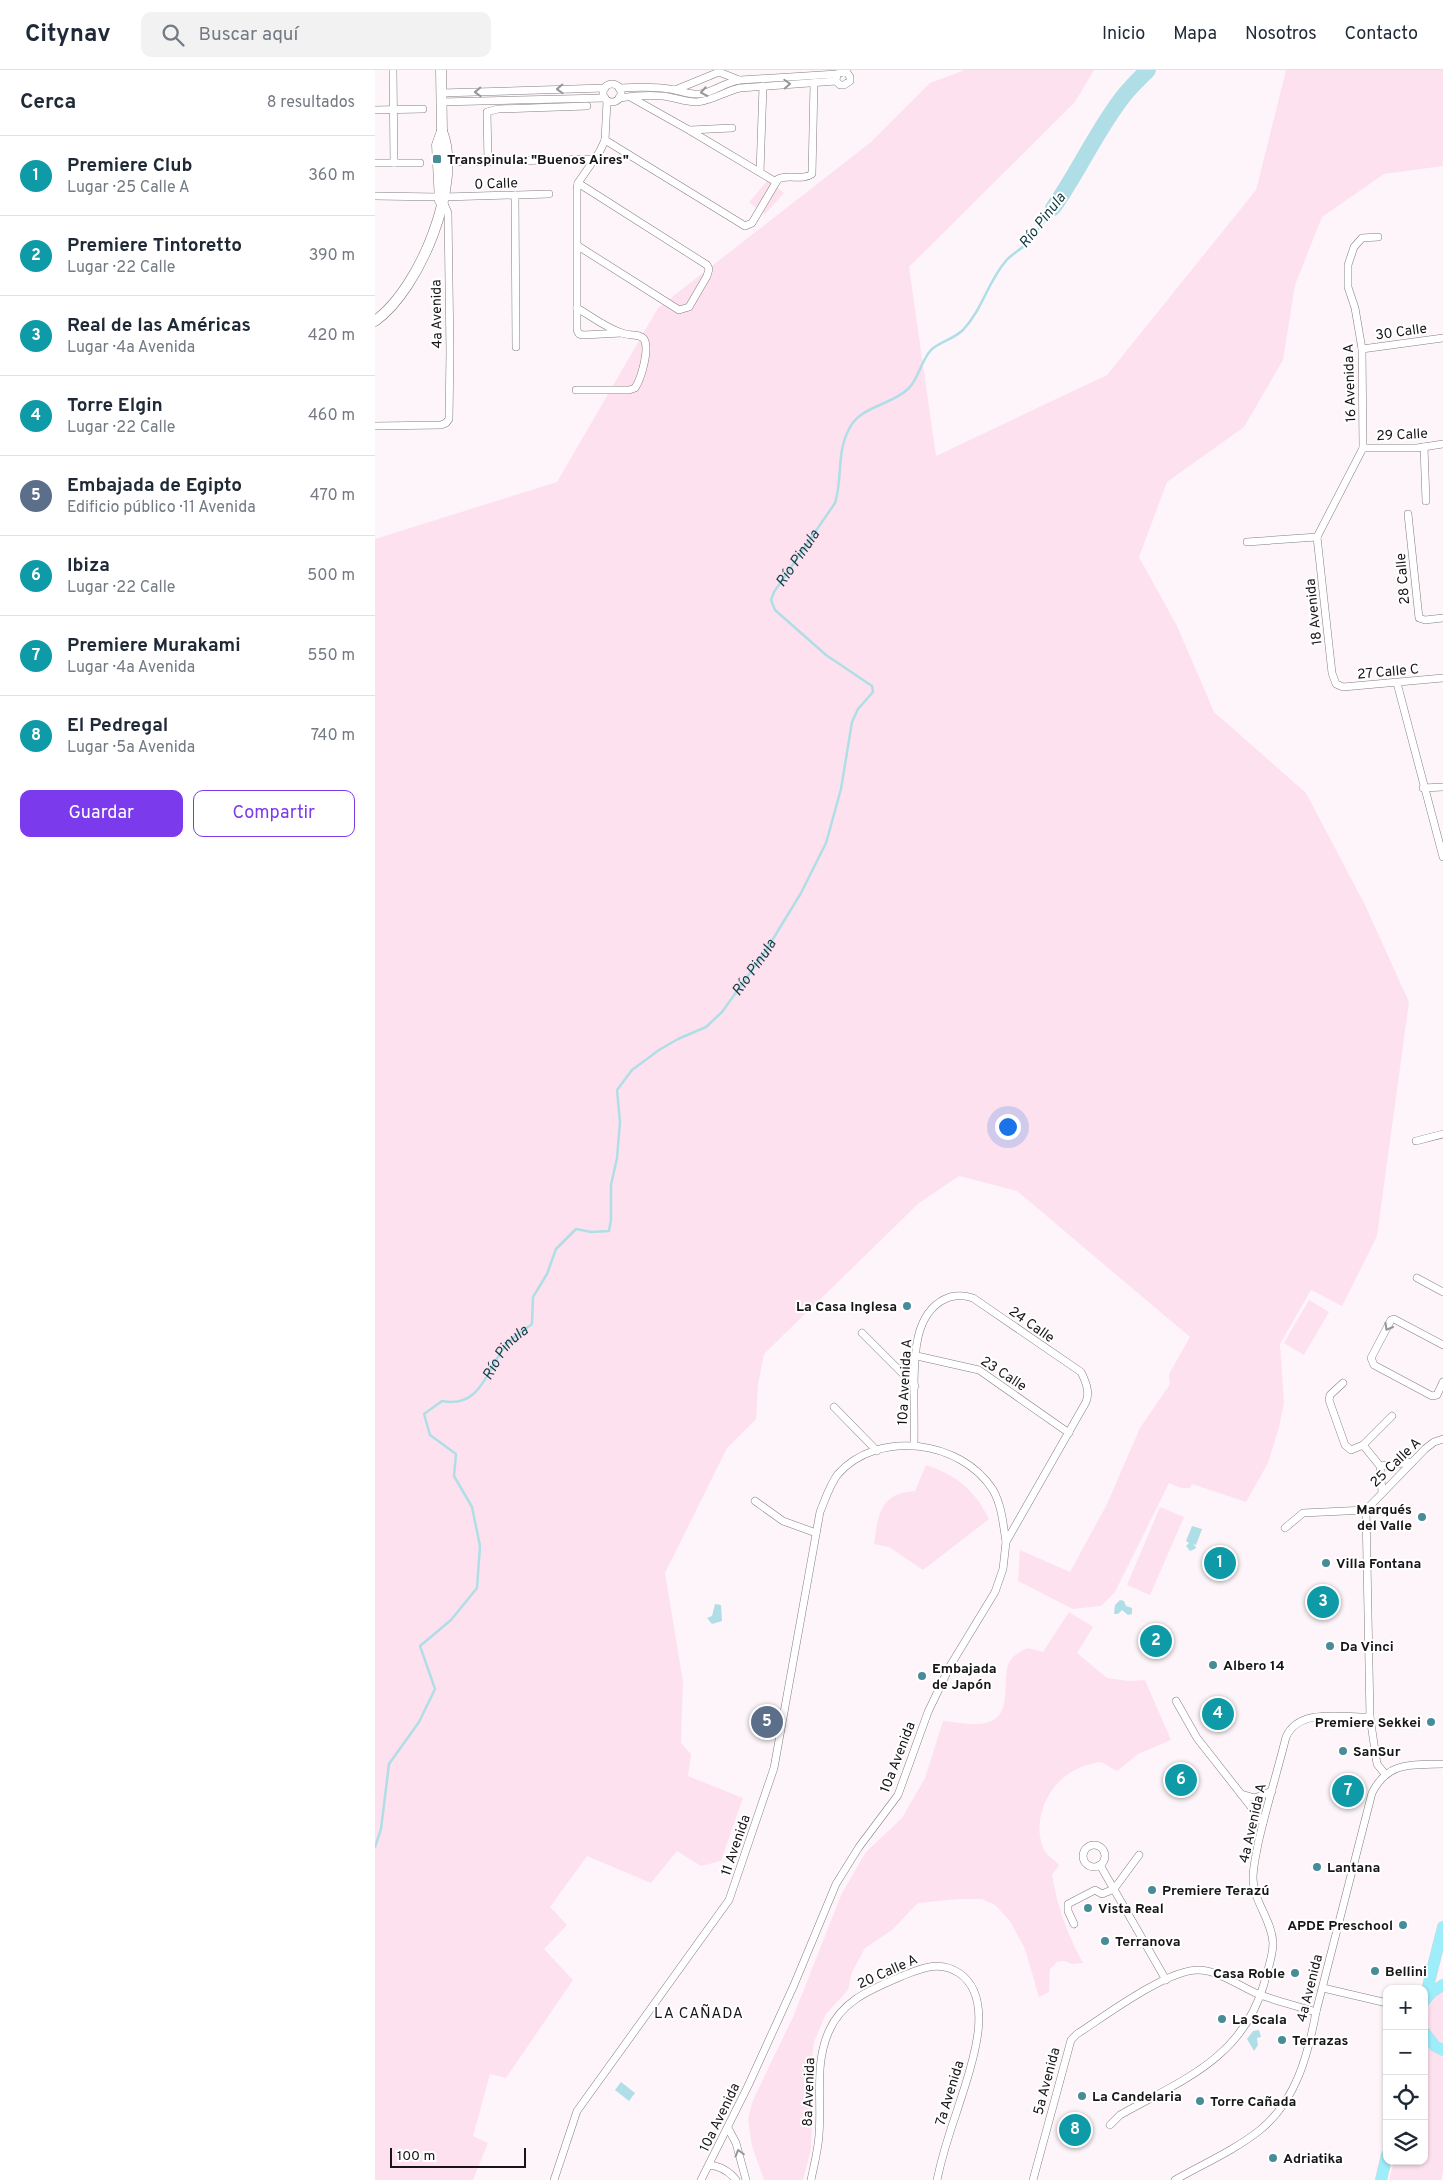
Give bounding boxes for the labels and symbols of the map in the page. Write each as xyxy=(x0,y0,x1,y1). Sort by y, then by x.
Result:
one-way arrow xyxy=(783,79,791,90)
one-way arrow xyxy=(556,84,564,95)
one-way arrow xyxy=(474,87,482,98)
one-way arrow xyxy=(699,87,708,97)
place label: Transpinula: "Buenos Aires" xyxy=(447,152,629,169)
marker: Transpinula: "Buenos Aires" xyxy=(431,153,443,165)
street label: 0 Calle xyxy=(474,175,518,194)
water label: Río Pinula xyxy=(1016,189,1071,252)
street label: 4a Avenida xyxy=(428,279,447,349)
street label: 30 Calle xyxy=(1374,320,1428,345)
street label: 16 Avenida A xyxy=(1341,343,1360,423)
street label: 29 Calle xyxy=(1376,426,1428,445)
water label: Río Pinula xyxy=(772,526,825,591)
street label: 28 Calle xyxy=(1393,552,1414,605)
street label: 18 Avenida xyxy=(1303,578,1326,646)
street label: 27 Calle C xyxy=(1356,661,1420,684)
water label: Río Pinula xyxy=(728,936,782,1000)
your location xyxy=(995,1114,1021,1140)
place label: La Casa Inglesa xyxy=(796,1299,897,1316)
marker: La Casa Inglesa xyxy=(901,1300,913,1312)
street label: 24 Calle xyxy=(1005,1303,1057,1347)
water label: Río Pinula xyxy=(479,1322,533,1384)
one-way arrow xyxy=(1384,1322,1394,1331)
street label: 10a Avenida A xyxy=(895,1338,916,1426)
street label: 23 Calle xyxy=(977,1353,1029,1395)
street label: 25 Calle A xyxy=(1367,1435,1425,1491)
place label: Marqués del Valle xyxy=(1356,1502,1412,1535)
marker: Marqués del Valle xyxy=(1416,1511,1428,1523)
pin: 1 xyxy=(1204,1544,1236,1582)
place label: Villa Fontana xyxy=(1336,1556,1421,1573)
marker: Villa Fontana xyxy=(1320,1557,1332,1569)
pin: 3 xyxy=(1307,1583,1339,1621)
pin: 2 xyxy=(1140,1622,1172,1660)
place label: Da Vinci xyxy=(1340,1639,1394,1656)
marker: Da Vinci xyxy=(1324,1640,1336,1652)
place label: Albero 14 xyxy=(1223,1658,1285,1675)
marker: Albero 14 xyxy=(1207,1659,1219,1671)
place label: Embajada de Japón xyxy=(932,1661,997,1694)
marker: Embajada de Japón xyxy=(916,1670,928,1682)
pin: 4 xyxy=(1202,1695,1234,1733)
pin: 5 xyxy=(751,1703,783,1741)
place label: Premiere Sekkei xyxy=(1315,1715,1421,1732)
marker: Premiere Sekkei xyxy=(1425,1716,1437,1728)
street label: 10a Avenida xyxy=(877,1720,920,1795)
place label: SanSur xyxy=(1353,1744,1401,1761)
marker: SanSur xyxy=(1337,1745,1349,1757)
pin: 6 xyxy=(1165,1761,1197,1799)
pin: 7 xyxy=(1332,1772,1364,1810)
street label: 4a Avenida A xyxy=(1236,1782,1271,1865)
street label: 11 Avenida xyxy=(718,1813,755,1878)
place label: Lantana xyxy=(1327,1860,1380,1877)
marker: Lantana xyxy=(1311,1861,1323,1873)
place label: Premiere Terazú xyxy=(1162,1883,1270,1900)
marker: Premiere Terazú xyxy=(1146,1884,1158,1896)
place label: Vista Real xyxy=(1098,1901,1164,1918)
marker: Vista Real xyxy=(1082,1902,1094,1914)
place label: APDE Preschool xyxy=(1287,1918,1393,1935)
marker: APDE Preschool xyxy=(1397,1919,1409,1931)
place label: Terranova xyxy=(1115,1934,1181,1951)
marker: Terranova xyxy=(1099,1935,1111,1947)
street label: 20 Calle A xyxy=(855,1952,920,1993)
street label: 4a Avenida xyxy=(1294,1953,1327,2024)
place label: Bellini xyxy=(1385,1964,1427,1981)
marker: Bellini xyxy=(1369,1965,1381,1977)
place label: Casa Roble xyxy=(1213,1966,1285,1983)
marker: Casa Roble xyxy=(1289,1967,1301,1979)
district label: LA CAÑADA xyxy=(654,2004,744,2024)
place label: La Scala xyxy=(1232,2012,1287,2029)
marker: La Scala xyxy=(1216,2013,1228,2025)
place label: Terrazas xyxy=(1292,2033,1349,2050)
marker: Terrazas xyxy=(1276,2034,1288,2046)
street label: 5a Avenida xyxy=(1030,2046,1065,2117)
street label: 8a Avenida xyxy=(800,2057,819,2127)
street label: 7a Avenida xyxy=(932,2059,968,2128)
street label: 10a Avenida xyxy=(696,2080,744,2155)
place label: La Candelaria xyxy=(1092,2089,1182,2106)
marker: La Candelaria xyxy=(1076,2090,1088,2102)
place label: Torre Cañada xyxy=(1210,2094,1296,2111)
marker: Torre Cañada xyxy=(1194,2095,1206,2107)
pin: 8 xyxy=(1059,2111,1091,2149)
scale bar xyxy=(390,2145,526,2168)
one-way arrow xyxy=(734,2149,745,2158)
place label: Adriatika xyxy=(1283,2151,1343,2168)
marker: Adriatika xyxy=(1267,2152,1279,2164)

